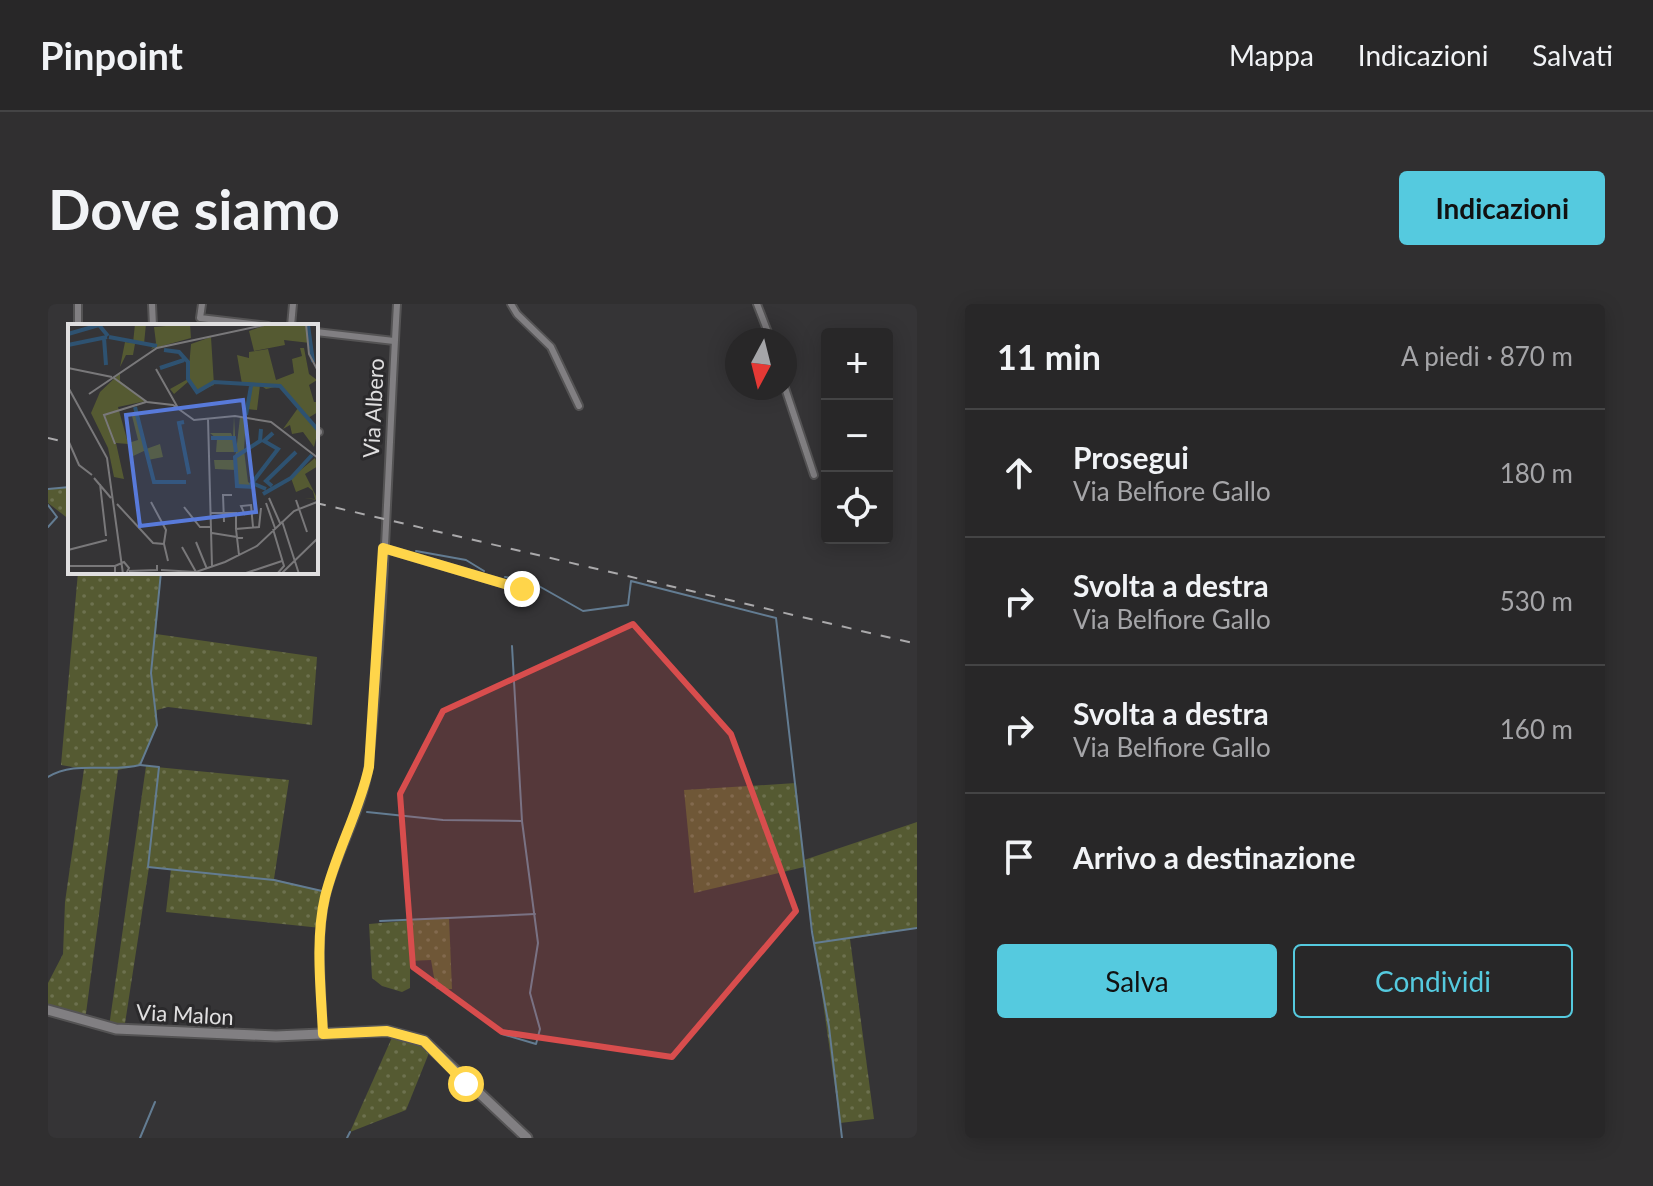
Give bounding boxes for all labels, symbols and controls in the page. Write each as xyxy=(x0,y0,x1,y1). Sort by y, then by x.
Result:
text: Pinpoint xyxy=(40,32,183,78)
text: Mappa xyxy=(1229,38,1314,72)
text: Indicazioni xyxy=(1358,38,1488,72)
text: Salvati xyxy=(1532,38,1613,72)
button: Indicazioni xyxy=(1399,171,1605,245)
text: Dove siamo xyxy=(48,175,340,242)
inset map xyxy=(68,324,318,574)
north arrow xyxy=(725,328,797,400)
map controls xyxy=(821,328,893,544)
button: + xyxy=(821,328,893,400)
text: 11 min xyxy=(997,336,1101,377)
text: A piedi · 870 m xyxy=(1401,340,1573,372)
street label: Via Albero xyxy=(357,357,389,459)
button: − xyxy=(821,400,893,472)
text: Prosegui xyxy=(1073,439,1189,475)
icon: ahead xyxy=(997,451,1041,495)
text: 180 m xyxy=(1500,457,1573,489)
button: locate xyxy=(821,472,893,544)
text: Via Belfiore Gallo xyxy=(1073,475,1271,507)
text: Svolta a destra xyxy=(1073,567,1269,603)
route end xyxy=(504,571,540,607)
icon: right xyxy=(997,579,1041,623)
text: 530 m xyxy=(1500,585,1573,617)
text: Via Belfiore Gallo xyxy=(1073,603,1271,635)
text: Svolta a destra xyxy=(1073,695,1269,731)
icon: right xyxy=(997,707,1041,751)
text: 160 m xyxy=(1500,713,1573,745)
text: Via Belfiore Gallo xyxy=(1073,731,1271,763)
icon: arrive xyxy=(997,835,1041,879)
text: Arrivo a destinazione xyxy=(1073,839,1355,875)
button: Salva xyxy=(997,944,1277,1018)
button: Condividi xyxy=(1293,944,1573,1018)
street label: Via Malon xyxy=(136,998,234,1030)
route start xyxy=(448,1066,484,1102)

